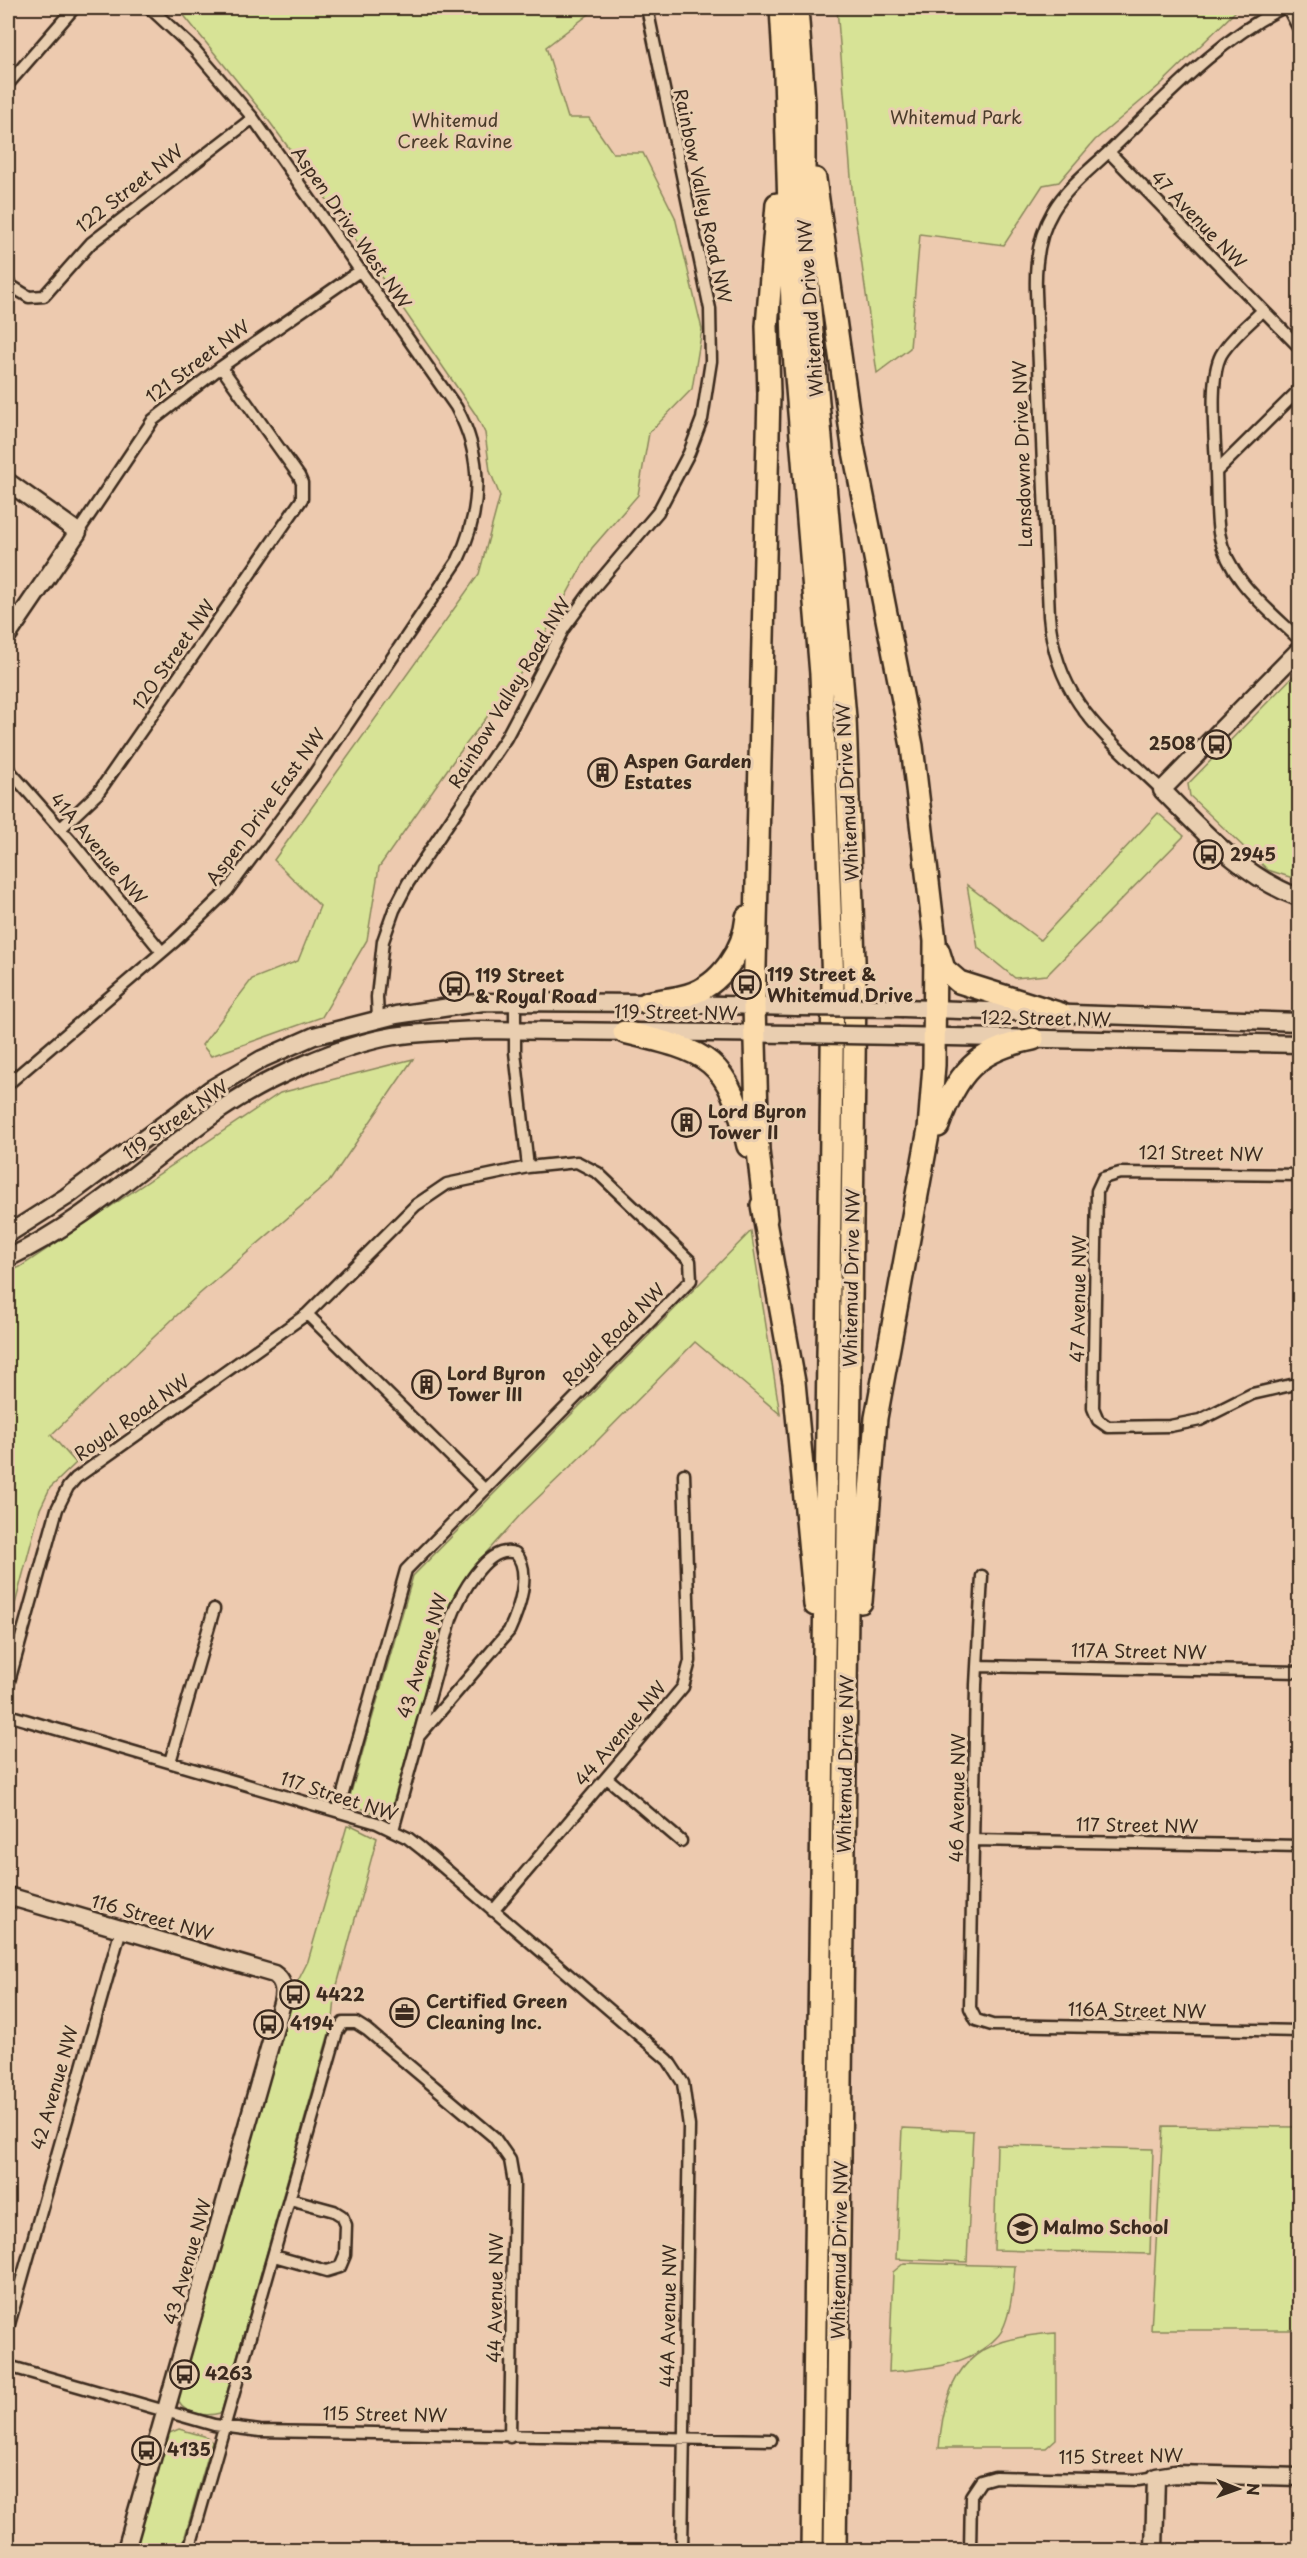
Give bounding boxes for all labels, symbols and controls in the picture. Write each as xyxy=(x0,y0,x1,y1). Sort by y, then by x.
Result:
street label: Rainbow Valley Road NW xyxy=(668,86,739,306)
park label: Whitemud Park xyxy=(890,103,1022,130)
park label: Whitemud Creek Ravine xyxy=(397,106,513,154)
street label: 122 Street NW xyxy=(69,137,189,239)
street label: Aspen Drive West NW xyxy=(286,140,419,314)
street label: 47 Avenue NW xyxy=(1145,164,1253,275)
street label: Whitemud Drive NW xyxy=(790,218,829,398)
street label: 121 Street NW xyxy=(139,313,255,409)
street label: Lansdowne Drive NW xyxy=(1005,360,1038,548)
street label: Rainbow Valley Road NW xyxy=(441,591,577,793)
street label: 120 Street NW xyxy=(125,593,221,715)
street label: Whitemud Drive NW xyxy=(828,702,865,882)
street label: Aspen Drive East NW xyxy=(198,722,331,890)
bus stop icon: 2508 xyxy=(1201,728,1233,760)
place label: 2508 xyxy=(1149,729,1196,756)
place label: Aspen Garden Estates xyxy=(624,747,752,795)
building icon: Aspen Garden Estates xyxy=(587,756,619,788)
street label: 41A Avenue NW xyxy=(44,786,154,910)
bus stop icon: 2945 xyxy=(1193,839,1225,871)
place label: 2945 xyxy=(1230,840,1276,867)
place label: 119 Street & Whitemud Drive xyxy=(767,960,913,1008)
place label: 119 Street & Royal Road xyxy=(475,961,597,1009)
bus stop icon: 119 Street & Whitemud Drive xyxy=(730,969,762,1001)
bus stop icon: 119 Street & Royal Road xyxy=(438,970,470,1002)
street label: 119 Street NW xyxy=(614,997,738,1026)
street label: 122 Street NW xyxy=(981,1003,1111,1032)
street label: 119 Street NW xyxy=(117,1072,234,1165)
place label: Lord Byron Tower II xyxy=(708,1097,807,1145)
building icon: Lord Byron Tower II xyxy=(671,1106,703,1138)
street label: 121 Street NW xyxy=(1138,1138,1264,1167)
street label: Whitemud Drive NW xyxy=(835,1189,866,1367)
street label: 47 Avenue NW xyxy=(1063,1234,1092,1363)
street label: Royal Road NW xyxy=(555,1276,671,1391)
place label: Lord Byron Tower III xyxy=(447,1359,546,1407)
street label: Royal Road NW xyxy=(68,1367,195,1467)
building icon: Lord Byron Tower III xyxy=(410,1368,442,1400)
street label: 43 Avenue NW xyxy=(390,1589,454,1721)
street label: 117A Street NW xyxy=(1071,1636,1207,1665)
street label: 44 Avenue NW xyxy=(568,1674,672,1792)
street label: Whitemud Drive NW xyxy=(829,1675,860,1853)
street label: 46 Avenue NW xyxy=(942,1733,971,1863)
street label: 117 Street NW xyxy=(277,1764,402,1827)
street label: 117 Street NW xyxy=(1076,1810,1198,1839)
street label: 116 Street NW xyxy=(88,1886,217,1947)
bus stop icon: 4422 xyxy=(279,1979,311,2011)
place label: 4422 xyxy=(316,1980,365,2007)
place label: Certified Green Cleaning Inc. xyxy=(426,1987,567,2035)
street label: 116A Street NW xyxy=(1068,1995,1206,2024)
office icon: Certified Green Cleaning Inc. xyxy=(389,1996,421,2028)
bus stop icon: 4194 xyxy=(253,2008,285,2040)
place label: 4194 xyxy=(290,2009,334,2036)
street label: 42 Avenue NW xyxy=(23,2022,84,2153)
street label: Whitemud Drive NW xyxy=(823,2161,854,2339)
street label: 43 Avenue NW xyxy=(156,2195,218,2328)
school or university icon: Malmo School xyxy=(1006,2212,1038,2244)
place label: Malmo School xyxy=(1043,2213,1169,2240)
street label: 44 Avenue NW xyxy=(480,2232,509,2363)
street label: 44A Avenue NW xyxy=(653,2244,682,2388)
bus stop icon: 4263 xyxy=(168,2358,200,2390)
place label: 4263 xyxy=(205,2359,253,2386)
street label: 115 Street NW xyxy=(322,2399,448,2428)
bus stop icon: 4135 xyxy=(130,2434,162,2466)
place label: 4135 xyxy=(167,2435,211,2462)
street label: 115 Street NW xyxy=(1058,2441,1184,2470)
north arrow xyxy=(1208,2459,1268,2519)
text: N xyxy=(1242,2483,1266,2496)

